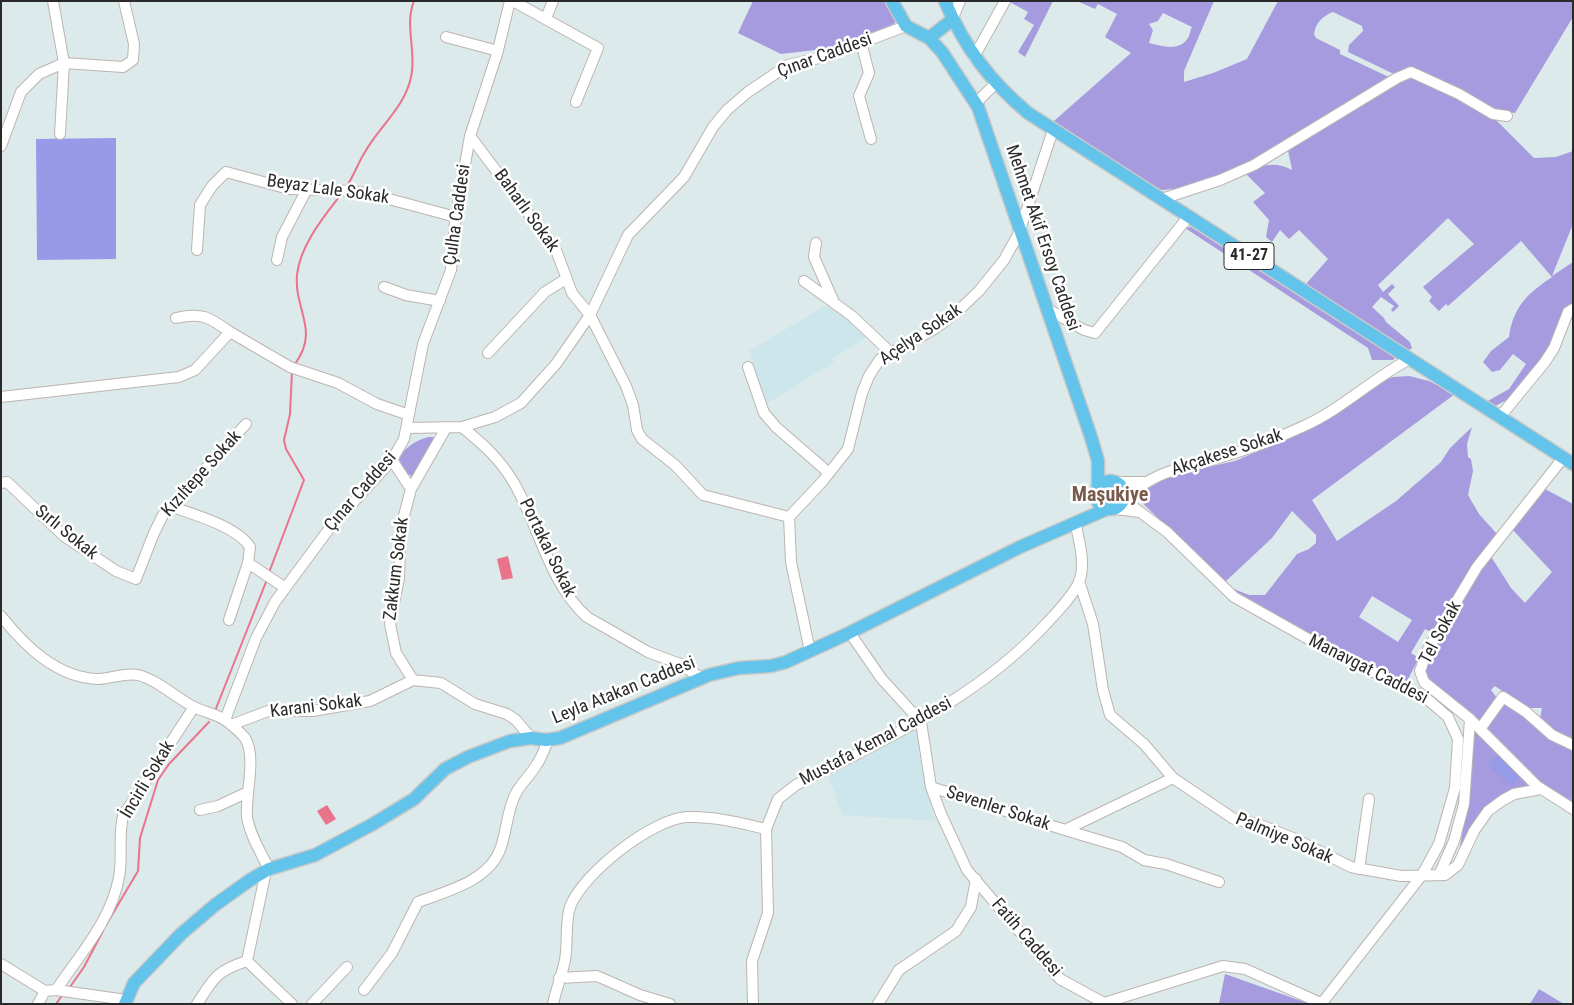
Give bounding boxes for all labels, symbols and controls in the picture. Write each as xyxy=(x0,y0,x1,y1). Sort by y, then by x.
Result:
street label: Çınar Caddesi xyxy=(775,29,875,83)
street label: Mehmet Akif Ersoy Caddesi xyxy=(1000,142,1084,334)
street label: Çulha Caddesi xyxy=(440,163,476,267)
street label: Baharlı Sokak xyxy=(489,165,563,257)
street label: Beyaz Lale Sokak xyxy=(265,171,391,209)
road number: 41-27 xyxy=(1224,242,1274,270)
street label: Açelya Sokak xyxy=(876,300,966,370)
street label: Akçakese Sokak xyxy=(1169,425,1285,481)
street label: Kızıltepe Sokak xyxy=(158,426,246,522)
street label: Çınar Caddesi xyxy=(320,448,402,536)
district label: Maşukiye xyxy=(1072,484,1148,508)
street label: Portakal Sokak xyxy=(514,495,580,601)
street label: Sırlı Sokak xyxy=(30,501,102,565)
street label: Zakkum Sokak xyxy=(380,516,414,622)
street label: Tel Sokak xyxy=(1415,598,1467,668)
street label: Manavgat Caddesi xyxy=(1305,631,1431,709)
street label: Leyla Atakan Caddesi xyxy=(549,652,699,730)
street label: Karani Sokak xyxy=(269,691,363,723)
street label: Mustafa Kemal Caddesi xyxy=(796,693,956,791)
street label: İncirli Sokak xyxy=(116,737,180,823)
street label: Sevenler Sokak xyxy=(943,782,1053,836)
street label: Palmiye Sokak xyxy=(1232,809,1336,869)
street label: Fatih Caddesi xyxy=(986,894,1066,982)

